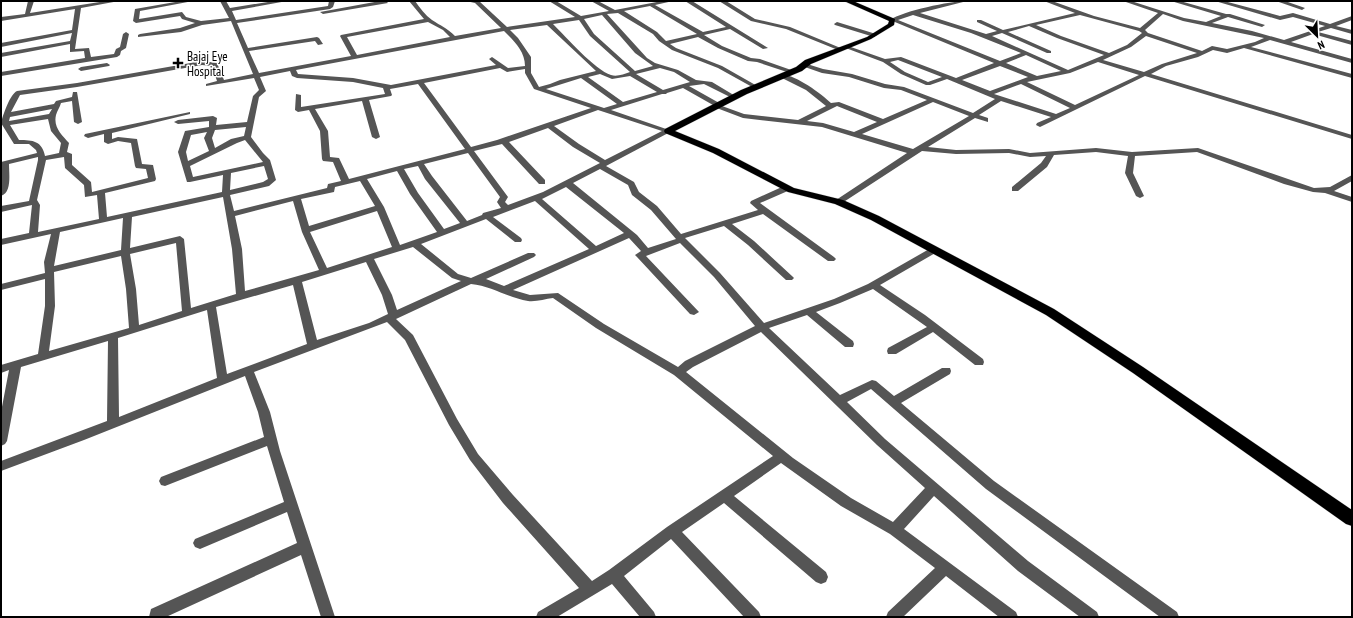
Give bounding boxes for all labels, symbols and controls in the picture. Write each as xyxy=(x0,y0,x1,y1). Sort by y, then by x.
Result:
north arrow xyxy=(1297,16,1337,56)
text: N xyxy=(1315,38,1327,53)
place label: Bajaj Eye Hospital xyxy=(187,48,228,80)
marker: Bajaj Eye Hospital xyxy=(172,57,184,69)

